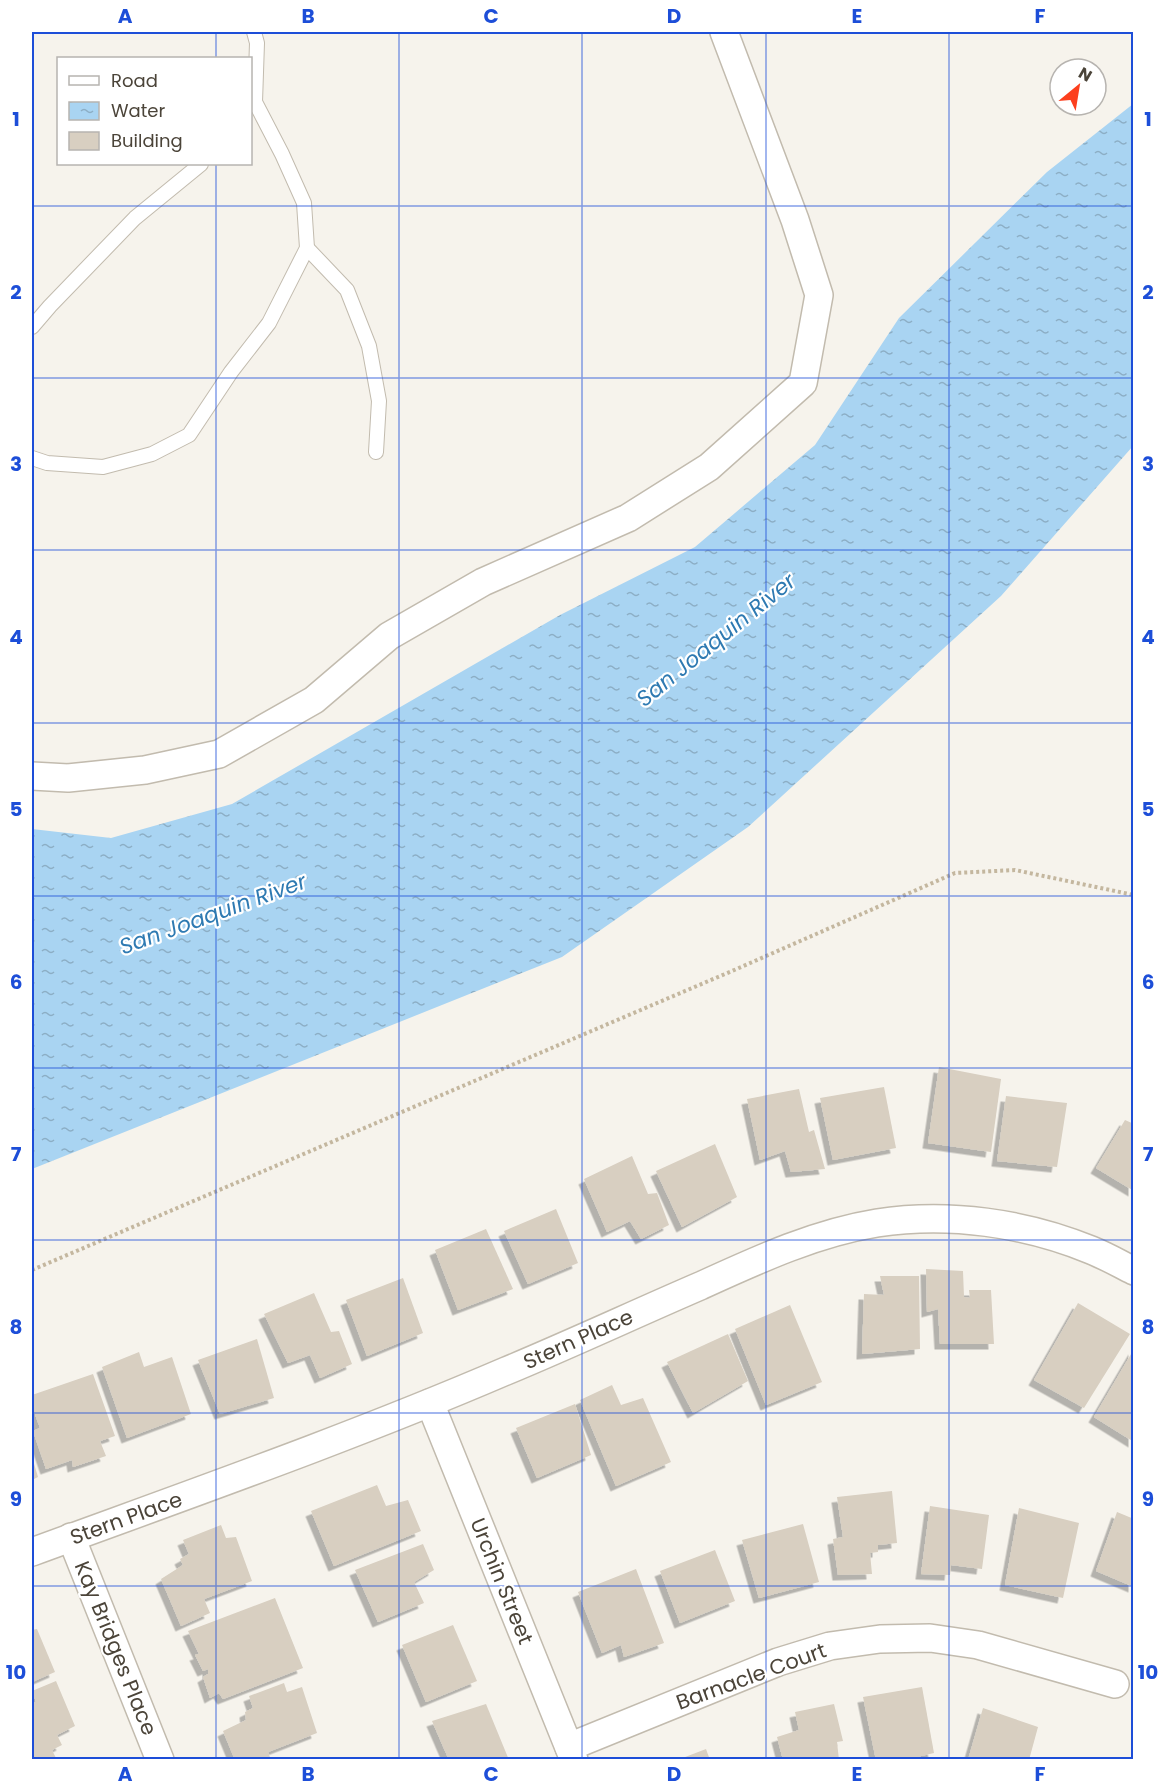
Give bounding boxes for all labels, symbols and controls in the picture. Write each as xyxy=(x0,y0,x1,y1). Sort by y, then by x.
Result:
text: A xyxy=(118,2,133,30)
text: B xyxy=(301,2,315,30)
text: C xyxy=(483,2,499,30)
text: D xyxy=(667,2,681,30)
text: E xyxy=(852,2,862,30)
text: F xyxy=(1035,2,1046,30)
legend xyxy=(57,57,252,165)
north arrow xyxy=(1048,57,1108,117)
text: N xyxy=(1074,61,1096,87)
text: Road xyxy=(111,68,158,93)
text: Water xyxy=(111,98,165,123)
text: 1 xyxy=(12,105,20,133)
text: 1 xyxy=(1144,105,1152,133)
text: Building xyxy=(111,128,183,153)
text: 2 xyxy=(10,278,22,306)
text: 2 xyxy=(1142,278,1154,306)
text: 3 xyxy=(10,450,22,478)
text: 3 xyxy=(1142,450,1154,478)
water label: San Joaquin River xyxy=(630,565,803,714)
text: 4 xyxy=(9,623,23,651)
text: 4 xyxy=(1141,623,1155,651)
text: 5 xyxy=(10,795,23,823)
text: 5 xyxy=(1142,795,1155,823)
water label: San Joaquin River xyxy=(115,865,312,962)
text: 6 xyxy=(10,968,22,996)
text: 6 xyxy=(1142,968,1154,996)
text: 7 xyxy=(11,1140,22,1168)
text: 7 xyxy=(1143,1140,1154,1168)
street label: Stern Place xyxy=(519,1302,637,1376)
text: 8 xyxy=(10,1313,22,1341)
text: 8 xyxy=(1142,1313,1154,1341)
street label: Stern Place xyxy=(66,1484,186,1552)
text: 9 xyxy=(10,1485,22,1513)
text: 9 xyxy=(1142,1485,1154,1513)
street label: Urchin Street xyxy=(463,1513,541,1649)
street label: Kay Bridges Place xyxy=(68,1557,164,1739)
street label: Barnacle Court xyxy=(672,1635,830,1717)
text: 10 xyxy=(6,1658,26,1686)
text: 10 xyxy=(1138,1658,1158,1686)
text: A xyxy=(118,1760,133,1788)
text: B xyxy=(301,1760,315,1788)
text: C xyxy=(483,1760,499,1788)
text: D xyxy=(667,1760,681,1788)
text: E xyxy=(852,1760,862,1788)
text: F xyxy=(1035,1760,1046,1788)

